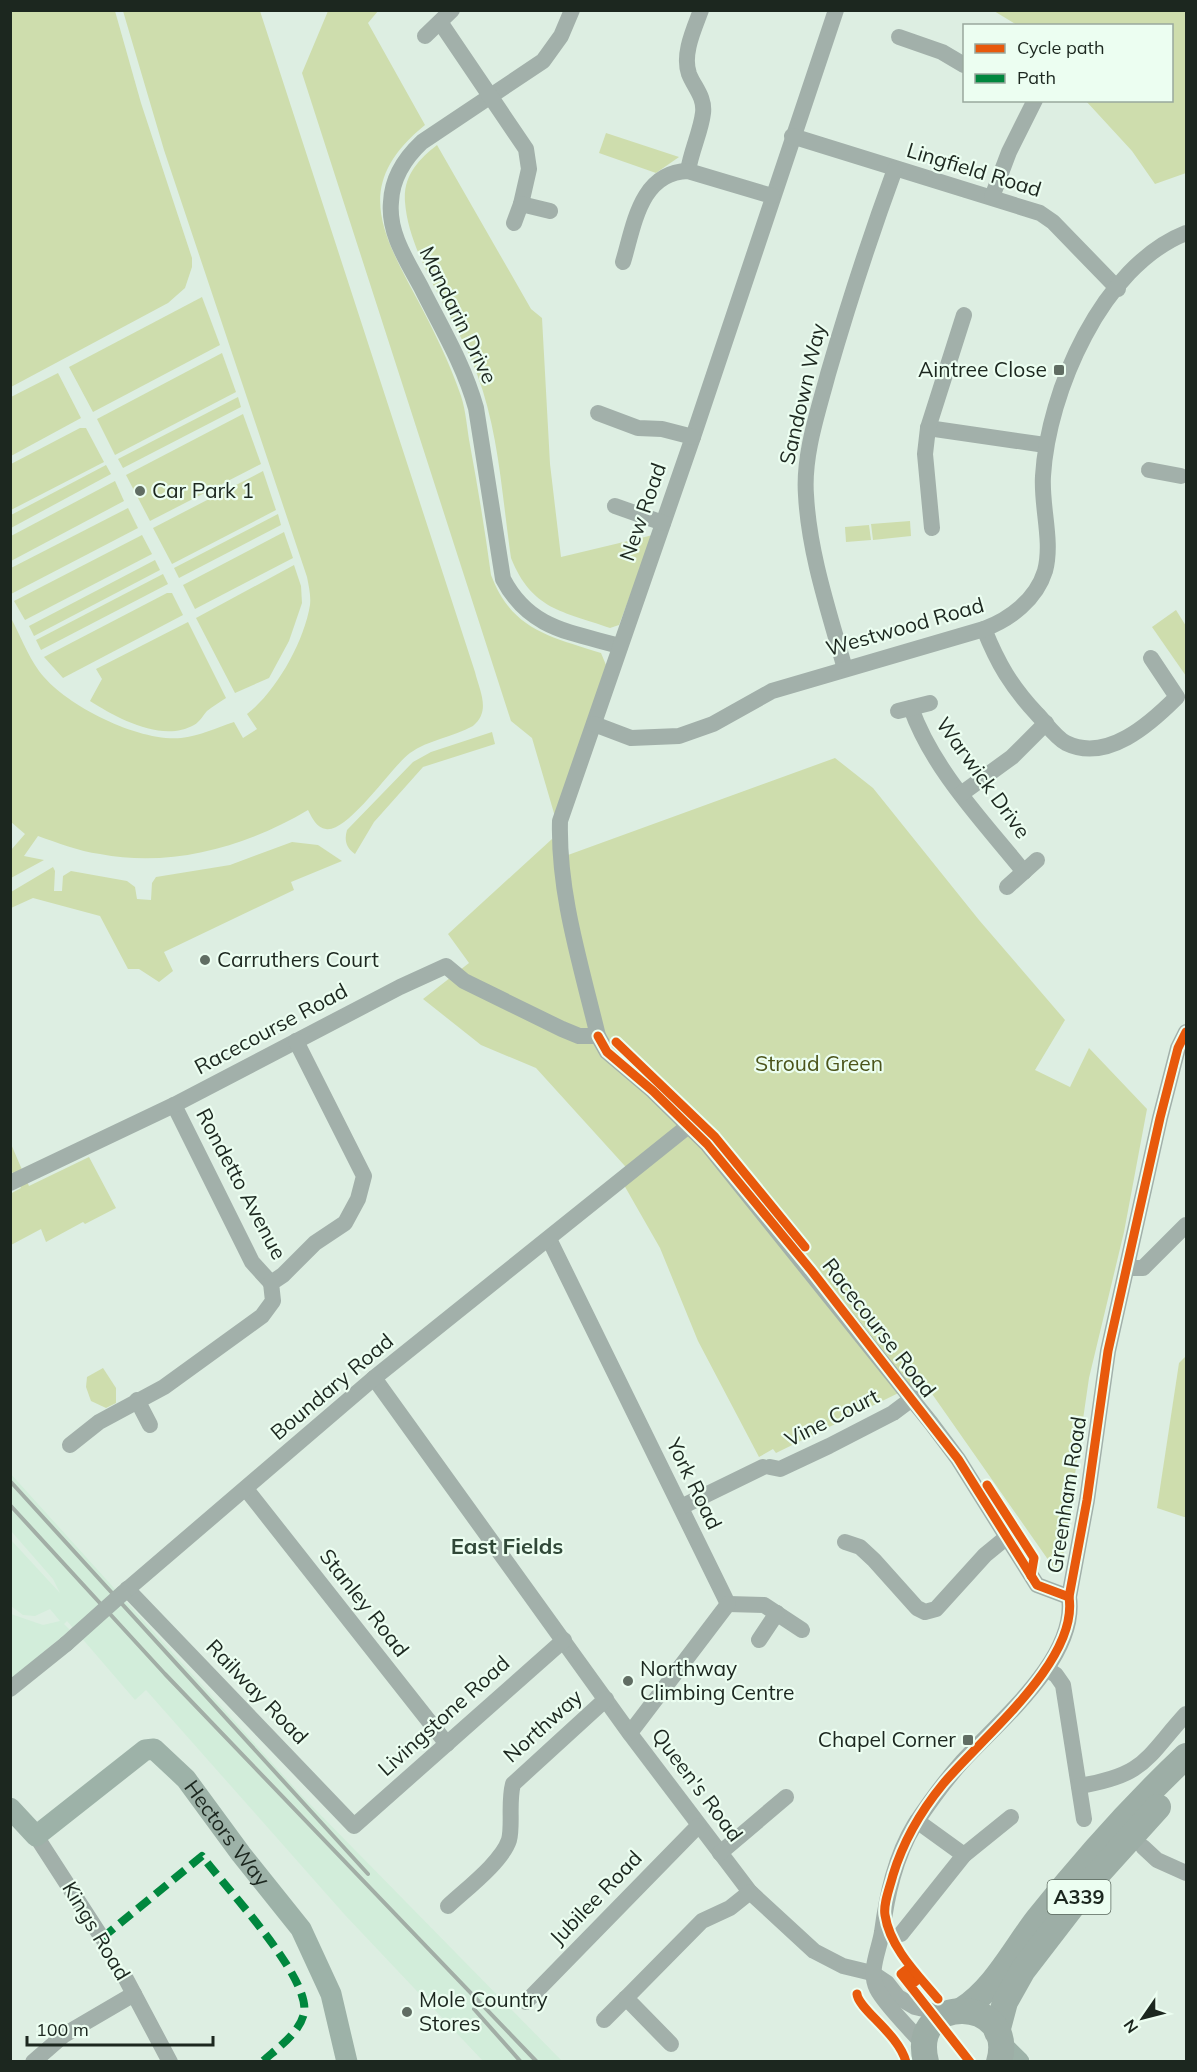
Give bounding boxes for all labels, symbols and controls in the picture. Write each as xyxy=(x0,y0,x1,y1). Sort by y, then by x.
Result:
legend xyxy=(963,24,1173,102)
text: Cycle path xyxy=(1017,36,1104,59)
text: Path xyxy=(1017,66,1056,89)
street label: Lingfield Road xyxy=(904,136,1045,202)
street label: Mandarin Drive xyxy=(414,242,503,387)
street label: Sandown Way xyxy=(773,321,831,467)
place label: Aintree Close xyxy=(918,356,1047,382)
marker: Aintree Close xyxy=(1052,363,1066,377)
street label: New Road xyxy=(613,459,671,564)
place label: Car Park 1 xyxy=(152,477,254,503)
marker: Car Park 1 xyxy=(133,484,147,498)
street label: Westwood Road xyxy=(823,591,987,661)
street label: Warwick Drive xyxy=(931,712,1037,843)
place label: Carruthers Court xyxy=(217,946,379,972)
marker: Carruthers Court xyxy=(198,953,212,967)
street label: Racecourse Road xyxy=(190,977,351,1079)
park label: Stroud Green xyxy=(755,1050,883,1076)
street label: Rondetto Avenue xyxy=(191,1103,293,1264)
street label: Racecourse Road xyxy=(817,1253,942,1402)
street label: Boundary Road xyxy=(265,1327,398,1445)
street label: Vine Court xyxy=(780,1382,883,1452)
street label: Greenham Road xyxy=(1041,1415,1091,1575)
street label: York Road xyxy=(661,1433,728,1534)
district label: East Fields xyxy=(451,1532,563,1560)
street label: Stanley Road xyxy=(315,1543,415,1661)
street label: Railway Road xyxy=(201,1633,314,1749)
street label: Livingstone Road xyxy=(372,1649,514,1781)
place label: Northway Climbing Centre xyxy=(640,1655,794,1705)
marker: Northway Climbing Centre xyxy=(621,1674,635,1688)
street label: Northway xyxy=(498,1683,587,1767)
street label: Queen's Road xyxy=(647,1722,749,1846)
place label: Chapel Corner xyxy=(818,1726,956,1752)
marker: Chapel Corner xyxy=(961,1733,975,1747)
street label: Hectors Way xyxy=(179,1775,276,1891)
street label: Jubilee Road xyxy=(544,1845,647,1950)
street label: Kings Road xyxy=(57,1876,137,1985)
road number: A339 xyxy=(1048,1880,1110,1914)
place label: Mole Country Stores xyxy=(419,1986,548,2036)
north arrow xyxy=(1113,1988,1173,2048)
marker: Mole Country Stores xyxy=(400,2005,414,2019)
scale bar xyxy=(27,2009,213,2047)
text: N xyxy=(1119,2016,1142,2037)
text: 100 m xyxy=(36,2018,89,2041)

